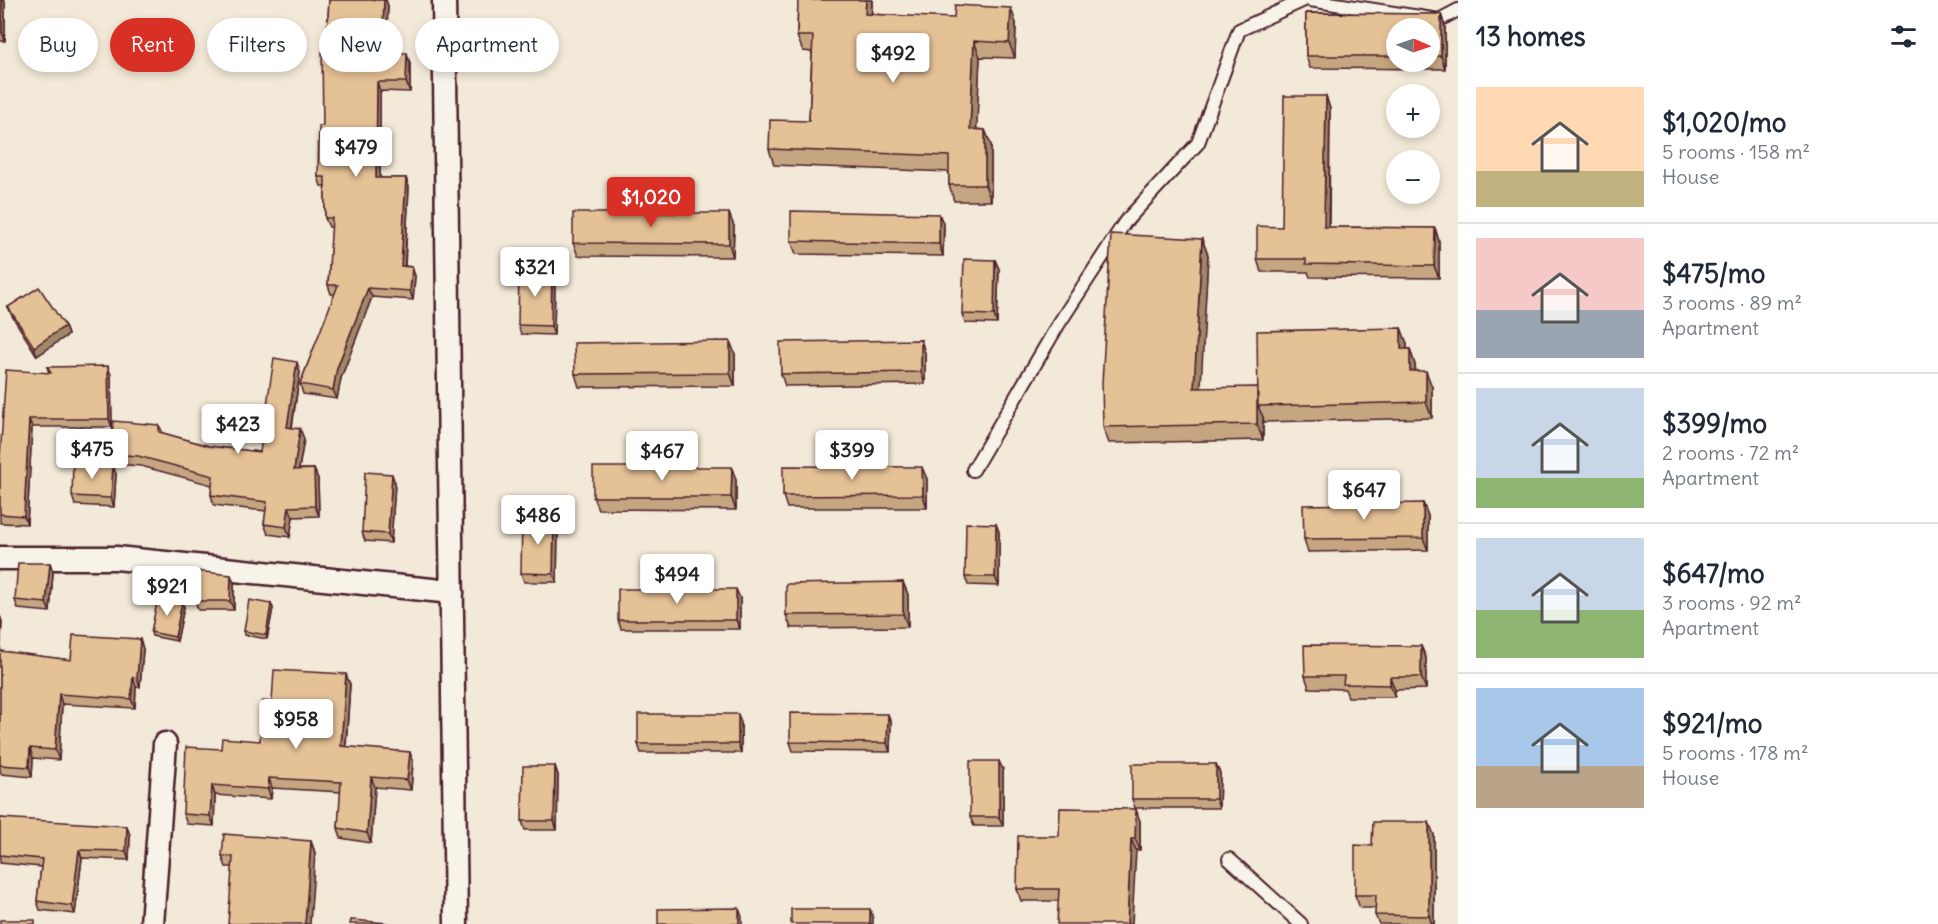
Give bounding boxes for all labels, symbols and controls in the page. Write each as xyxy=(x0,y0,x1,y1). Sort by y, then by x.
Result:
chip: Buy xyxy=(18,18,98,72)
chip: Rent xyxy=(110,18,195,72)
chip: Filters xyxy=(207,18,307,72)
chip: New xyxy=(319,18,403,72)
chip: Apartment xyxy=(415,18,559,72)
north arrow xyxy=(1386,18,1440,72)
map controls xyxy=(1386,18,1440,204)
text: 13 homes xyxy=(1476,20,1586,53)
icon: filters xyxy=(1887,20,1920,53)
pin: $492 xyxy=(857,33,929,84)
text: $492 xyxy=(870,40,916,65)
button: + xyxy=(1386,84,1440,138)
text: $1,020/mo xyxy=(1662,106,1786,139)
icon: home xyxy=(1524,111,1596,183)
pin: $479 xyxy=(320,127,392,178)
text: $479 xyxy=(334,134,378,159)
text: 5 rooms · 158 m² xyxy=(1662,139,1810,164)
button: − xyxy=(1386,150,1440,204)
text: House xyxy=(1662,164,1719,189)
pin: $1,020 xyxy=(602,177,700,228)
text: $1,020 xyxy=(621,184,681,209)
pin: $321 xyxy=(499,247,571,298)
text: $321 xyxy=(514,254,556,279)
text: $475/mo xyxy=(1662,257,1765,290)
icon: home xyxy=(1524,262,1596,334)
text: 3 rooms · 89 m² xyxy=(1662,290,1802,315)
text: Apartment xyxy=(1662,315,1759,340)
pin: $423 xyxy=(202,404,274,455)
text: $399/mo xyxy=(1662,407,1767,440)
text: $423 xyxy=(216,411,260,436)
icon: home xyxy=(1524,412,1596,484)
pin: $475 xyxy=(56,429,128,480)
pin: $399 xyxy=(816,430,888,481)
pin: $467 xyxy=(626,431,698,482)
text: $475 xyxy=(70,436,114,461)
text: $399 xyxy=(829,437,875,462)
text: $467 xyxy=(640,438,684,463)
text: 2 rooms · 72 m² xyxy=(1662,440,1799,465)
text: Apartment xyxy=(1662,465,1759,490)
pin: $647 xyxy=(1328,470,1400,521)
text: $647 xyxy=(1342,477,1386,502)
pin: $486 xyxy=(502,495,574,546)
text: $486 xyxy=(515,502,561,527)
pin: $494 xyxy=(641,554,713,605)
text: $647/mo xyxy=(1662,557,1765,590)
text: $494 xyxy=(654,561,700,586)
icon: home xyxy=(1524,562,1596,634)
pin: $921 xyxy=(131,566,203,617)
text: $921 xyxy=(146,573,188,598)
text: 3 rooms · 92 m² xyxy=(1662,590,1801,615)
text: Apartment xyxy=(1662,615,1759,640)
pin: $958 xyxy=(260,699,332,750)
text: $958 xyxy=(273,706,319,731)
text: $921/mo xyxy=(1662,707,1762,740)
icon: home xyxy=(1524,712,1596,784)
text: 5 rooms · 178 m² xyxy=(1662,740,1808,765)
text: House xyxy=(1662,765,1719,790)

